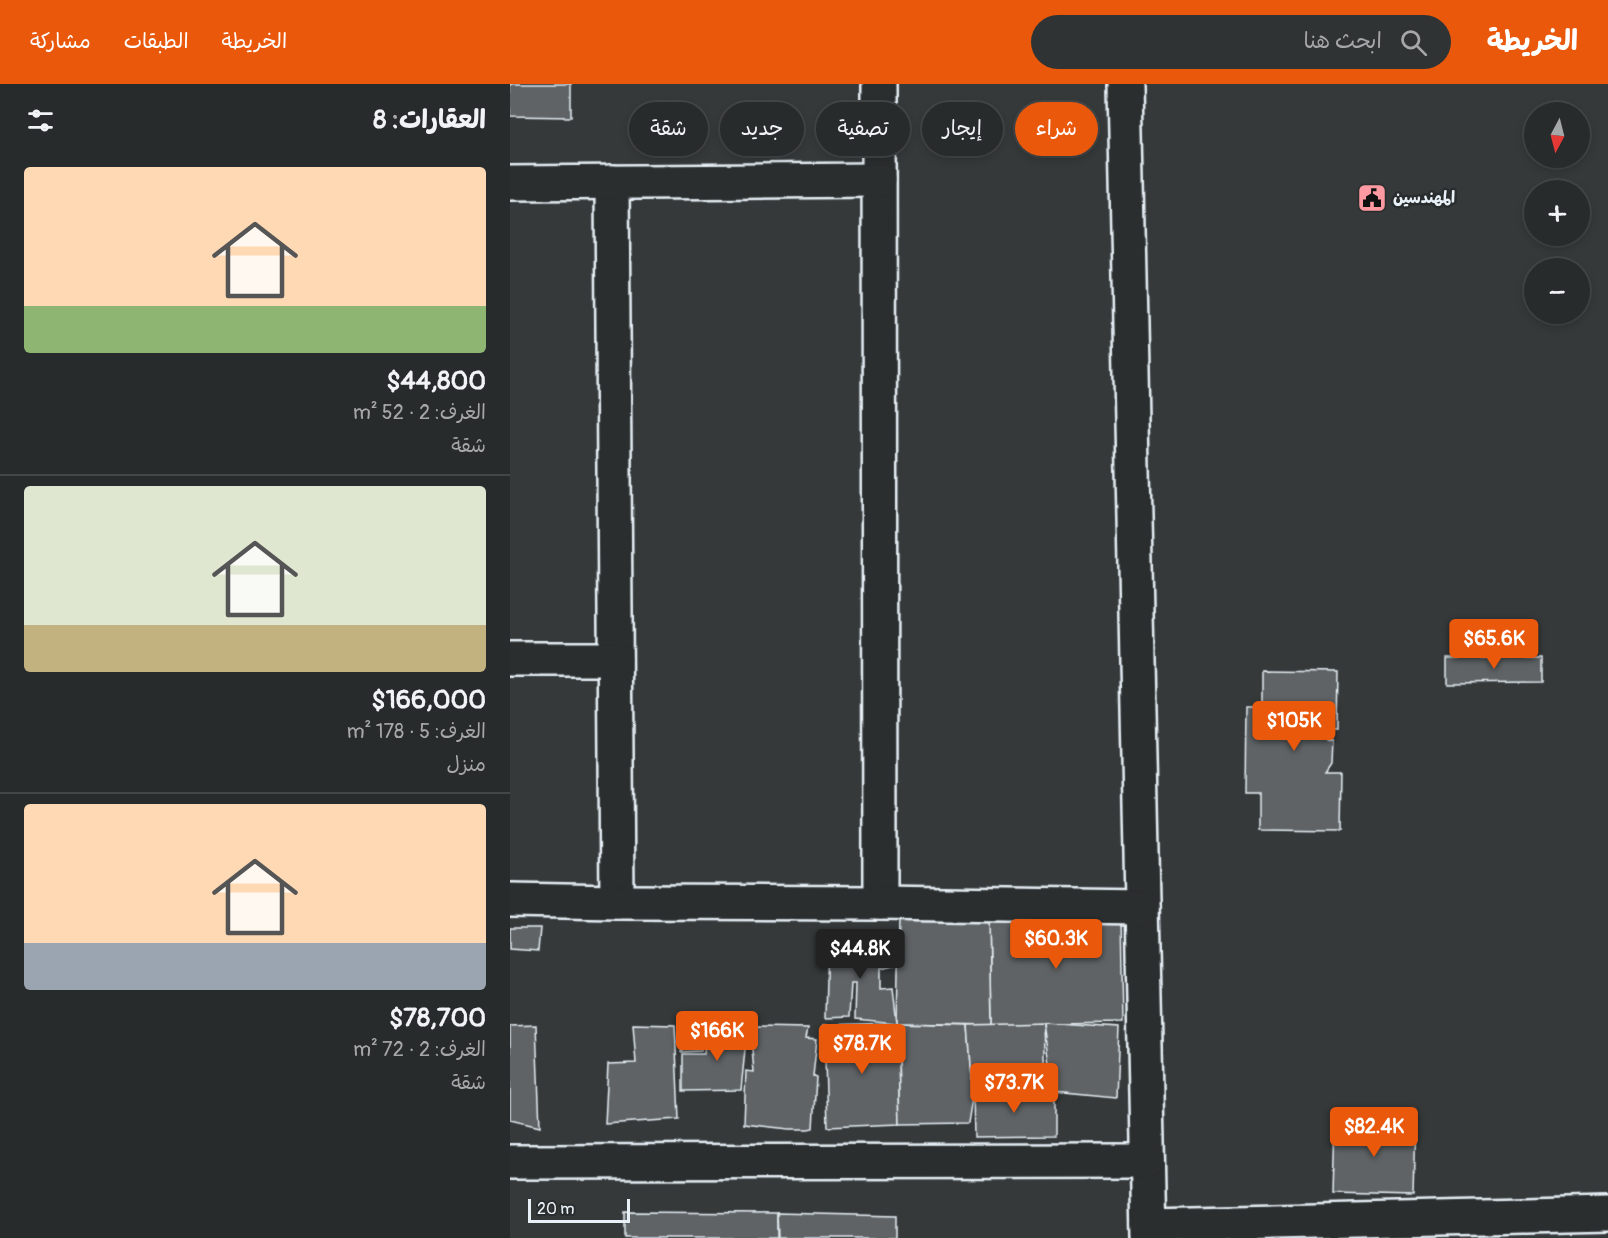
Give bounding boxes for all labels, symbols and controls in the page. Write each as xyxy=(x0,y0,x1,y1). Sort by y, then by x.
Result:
search box xyxy=(1031,15,1451,69)
text: الخريطة xyxy=(1487,24,1578,59)
icon: search xyxy=(1397,26,1430,59)
text: ابحث هنا xyxy=(1304,27,1382,55)
text: مشاركة xyxy=(30,28,91,55)
text: الطبقات xyxy=(124,28,189,55)
text: الخريطة xyxy=(222,28,287,55)
chip: شقة xyxy=(629,102,708,156)
chip: جديد xyxy=(720,102,804,156)
chip: تصفية xyxy=(816,102,910,156)
chip: إيجار xyxy=(922,102,1003,156)
chip: شراء xyxy=(1015,102,1098,156)
north arrow xyxy=(1524,102,1590,168)
map controls xyxy=(1524,102,1590,324)
icon: filters xyxy=(24,104,57,137)
text: العقارات: 8 xyxy=(373,104,486,136)
button: + xyxy=(1524,180,1590,246)
public building icon: المهندسين xyxy=(1356,182,1388,214)
place label: المهندسين xyxy=(1393,188,1455,208)
icon: home xyxy=(201,206,309,314)
button: − xyxy=(1524,258,1590,324)
text: $44,800 xyxy=(387,365,486,397)
text: الغرف: 2 · 52 m² xyxy=(353,400,486,425)
text: شقة xyxy=(451,433,486,458)
icon: home xyxy=(201,525,309,633)
pin: $65.6K xyxy=(1445,619,1543,670)
text: $65.6K xyxy=(1463,626,1525,651)
text: $166,000 xyxy=(372,684,486,716)
pin: $105K xyxy=(1252,701,1336,752)
text: $105K xyxy=(1266,708,1322,733)
text: الغرف: 5 · 178 m² xyxy=(347,719,486,744)
text: منزل xyxy=(447,752,486,777)
icon: home xyxy=(201,843,309,951)
pin: $60.3K xyxy=(1007,919,1105,970)
text: $60.3K xyxy=(1024,926,1088,951)
pin: $44.8K xyxy=(811,929,909,980)
text: $44.8K xyxy=(830,936,890,961)
text: $78,700 xyxy=(389,1002,486,1034)
pin: $166K xyxy=(675,1011,759,1062)
text: $166K xyxy=(690,1018,744,1043)
pin: $78.7K xyxy=(813,1024,911,1075)
text: $78.7K xyxy=(833,1031,891,1056)
text: الغرف: 2 · 72 m² xyxy=(353,1037,486,1062)
pin: $73.7K xyxy=(965,1063,1063,1114)
text: شقة xyxy=(451,1070,486,1095)
text: $73.7K xyxy=(984,1070,1044,1095)
pin: $82.4K xyxy=(1325,1107,1423,1158)
text: $82.4K xyxy=(1344,1114,1404,1139)
scale bar xyxy=(528,1196,630,1224)
text: 20 m xyxy=(537,1199,575,1219)

